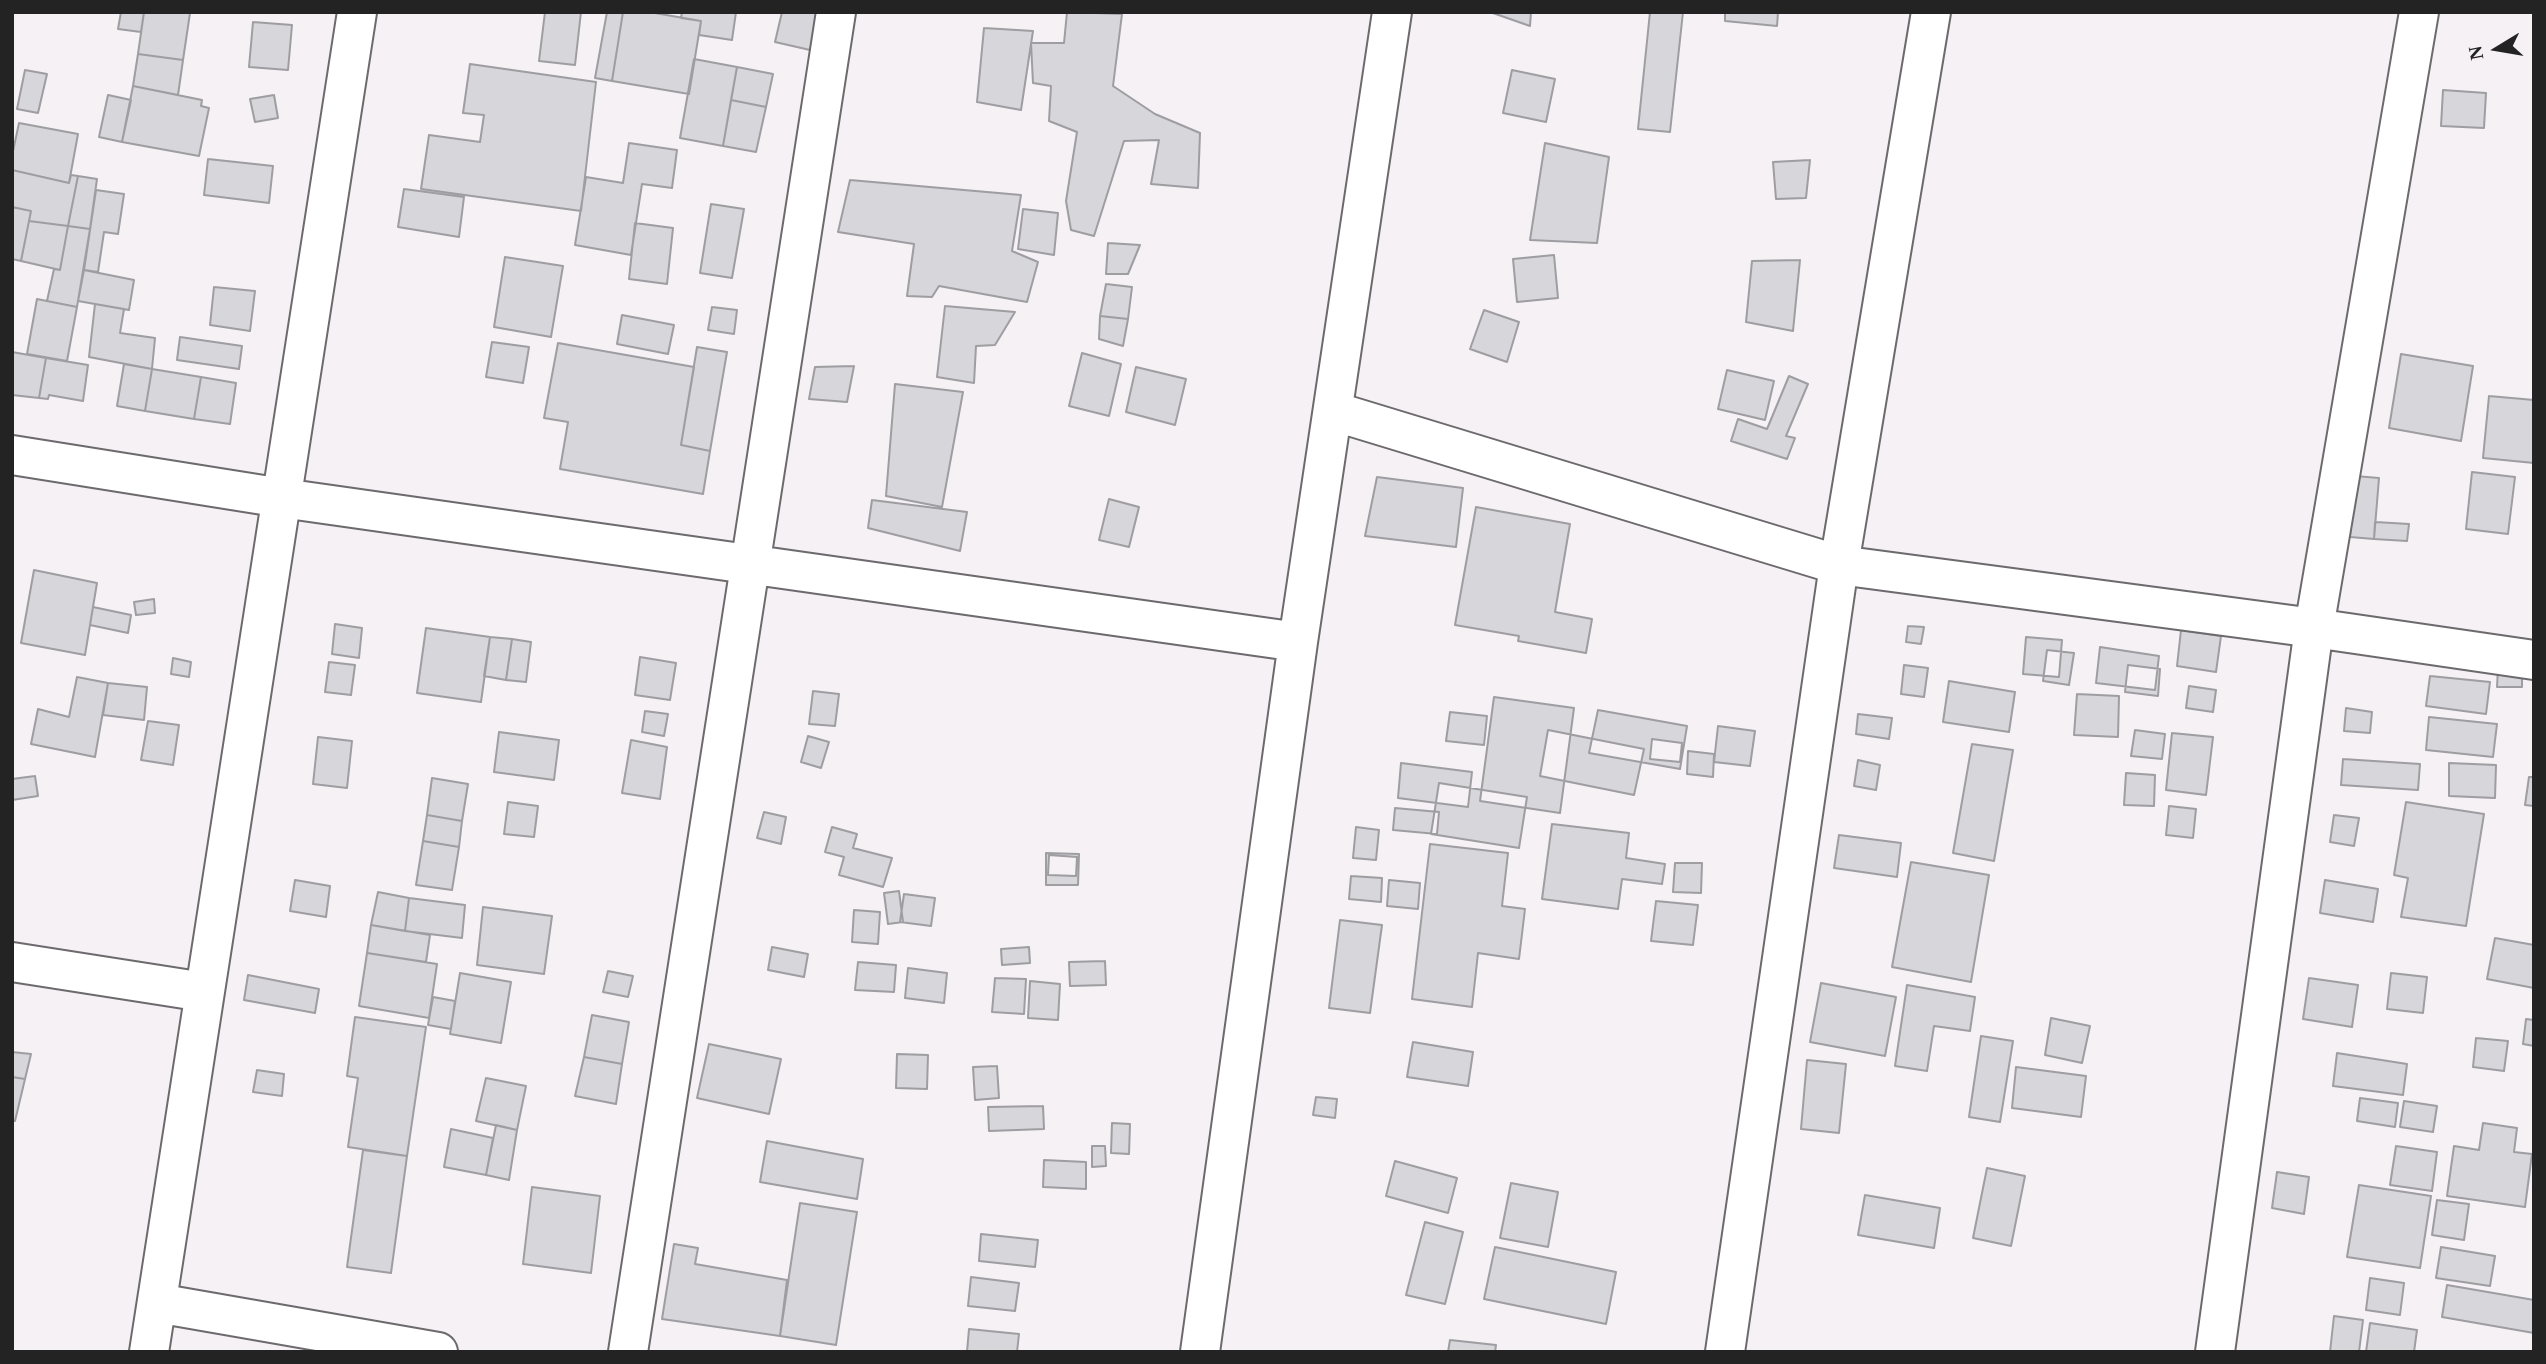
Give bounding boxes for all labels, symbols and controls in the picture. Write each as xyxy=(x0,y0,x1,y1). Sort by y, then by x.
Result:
north arrow xyxy=(2462,14,2532,84)
text: N xyxy=(2464,44,2488,62)

